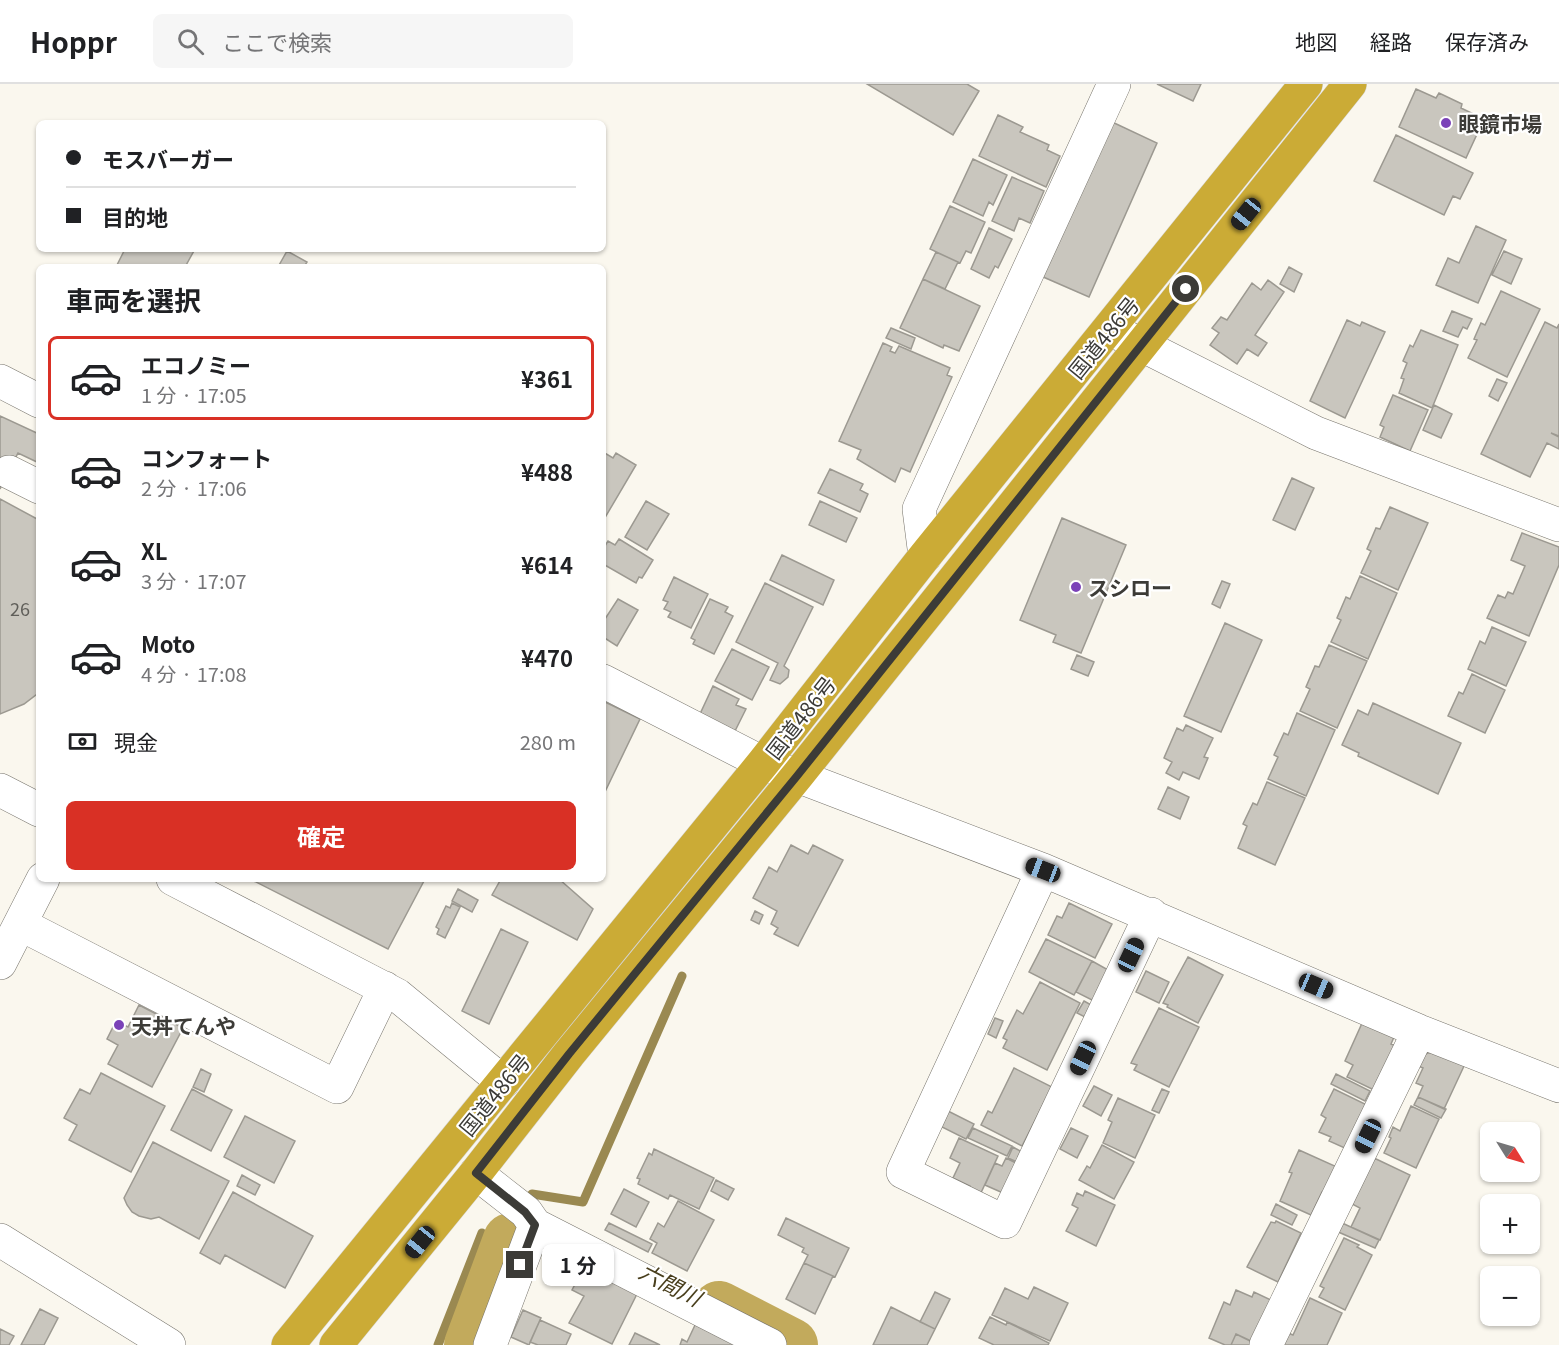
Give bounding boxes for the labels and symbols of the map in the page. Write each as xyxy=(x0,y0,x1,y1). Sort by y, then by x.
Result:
place label: 眼鏡市場 xyxy=(1458,108,1542,138)
marker: 眼鏡市場 xyxy=(1439,116,1453,130)
car xyxy=(1228,194,1264,234)
route start xyxy=(1172,275,1199,302)
street label: 国道486号 xyxy=(1061,289,1145,385)
place label: スシロー xyxy=(1088,572,1172,602)
marker: スシロー xyxy=(1069,580,1083,594)
house number: 26 xyxy=(10,595,30,621)
street label: 国道486号 xyxy=(758,669,842,765)
car xyxy=(1023,855,1063,885)
car xyxy=(1115,935,1147,975)
car xyxy=(1296,971,1336,1001)
place label: 天丼てんや xyxy=(131,1010,236,1040)
marker: 天丼てんや xyxy=(112,1018,126,1032)
car xyxy=(1067,1038,1099,1078)
street label: 国道486号 xyxy=(452,1046,536,1142)
car xyxy=(1352,1116,1384,1156)
north arrow xyxy=(1480,1122,1540,1182)
car xyxy=(402,1222,438,1262)
callout: 1 分 xyxy=(541,1244,613,1286)
route end xyxy=(506,1251,533,1278)
water label: 六間川 xyxy=(634,1254,709,1313)

